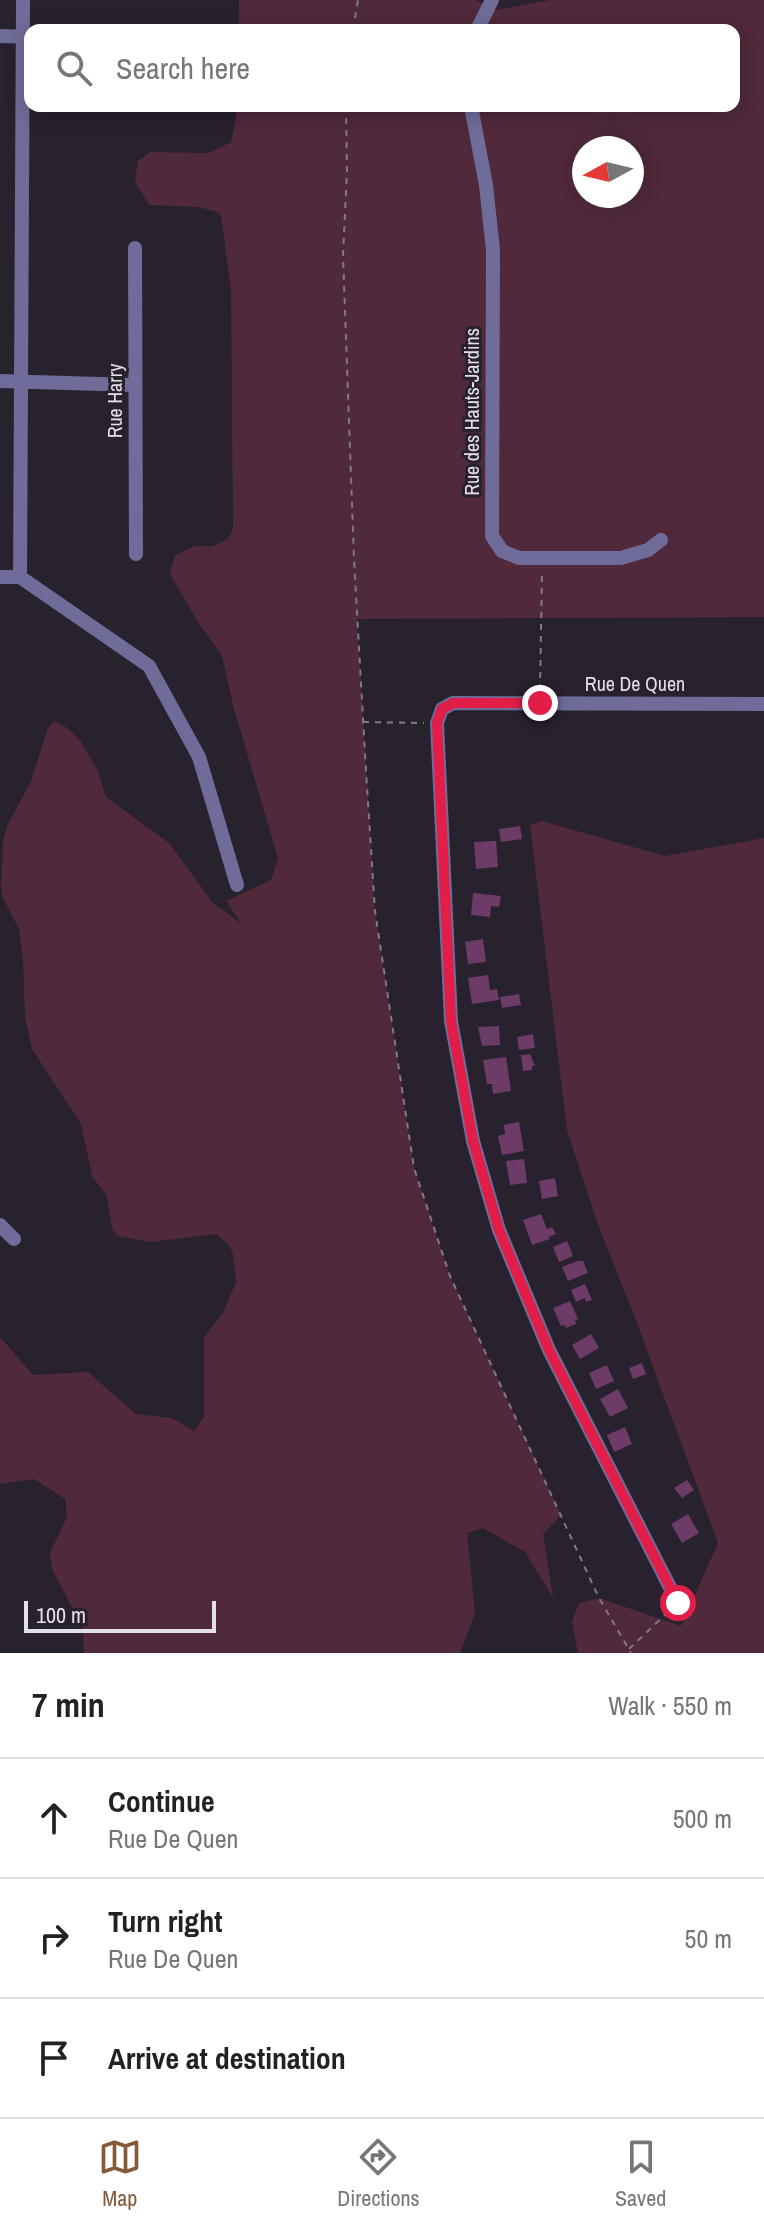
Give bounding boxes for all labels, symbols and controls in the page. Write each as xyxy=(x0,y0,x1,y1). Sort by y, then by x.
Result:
search box xyxy=(24,24,740,112)
icon: search xyxy=(52,46,96,90)
text: Search here xyxy=(116,48,250,88)
north arrow xyxy=(572,136,644,208)
street label: Rue des Hauts-Jardins xyxy=(458,328,485,496)
street label: Rue Harry xyxy=(101,363,128,438)
street label: Rue De Quen xyxy=(585,670,685,697)
route end xyxy=(522,685,558,721)
route start xyxy=(660,1585,696,1621)
scale bar xyxy=(24,1597,216,1633)
text: 100 m xyxy=(36,1600,86,1630)
text: 7 min xyxy=(32,1682,105,1728)
text: Walk · 550 m xyxy=(608,1688,732,1723)
text: Continue xyxy=(108,1781,215,1821)
icon: ahead xyxy=(32,1796,76,1840)
text: 500 m xyxy=(673,1801,732,1836)
text: Rue De Quen xyxy=(108,1821,238,1856)
text: Turn right xyxy=(108,1901,222,1941)
icon: right xyxy=(32,1916,76,1960)
text: 50 m xyxy=(685,1921,732,1956)
text: Rue De Quen xyxy=(108,1941,238,1976)
icon: arrive xyxy=(32,2036,76,2080)
text: Arrive at destination xyxy=(108,2038,346,2078)
tab: Map xyxy=(98,2135,142,2213)
tab: Directions xyxy=(337,2135,420,2213)
tab: Saved xyxy=(615,2135,666,2213)

